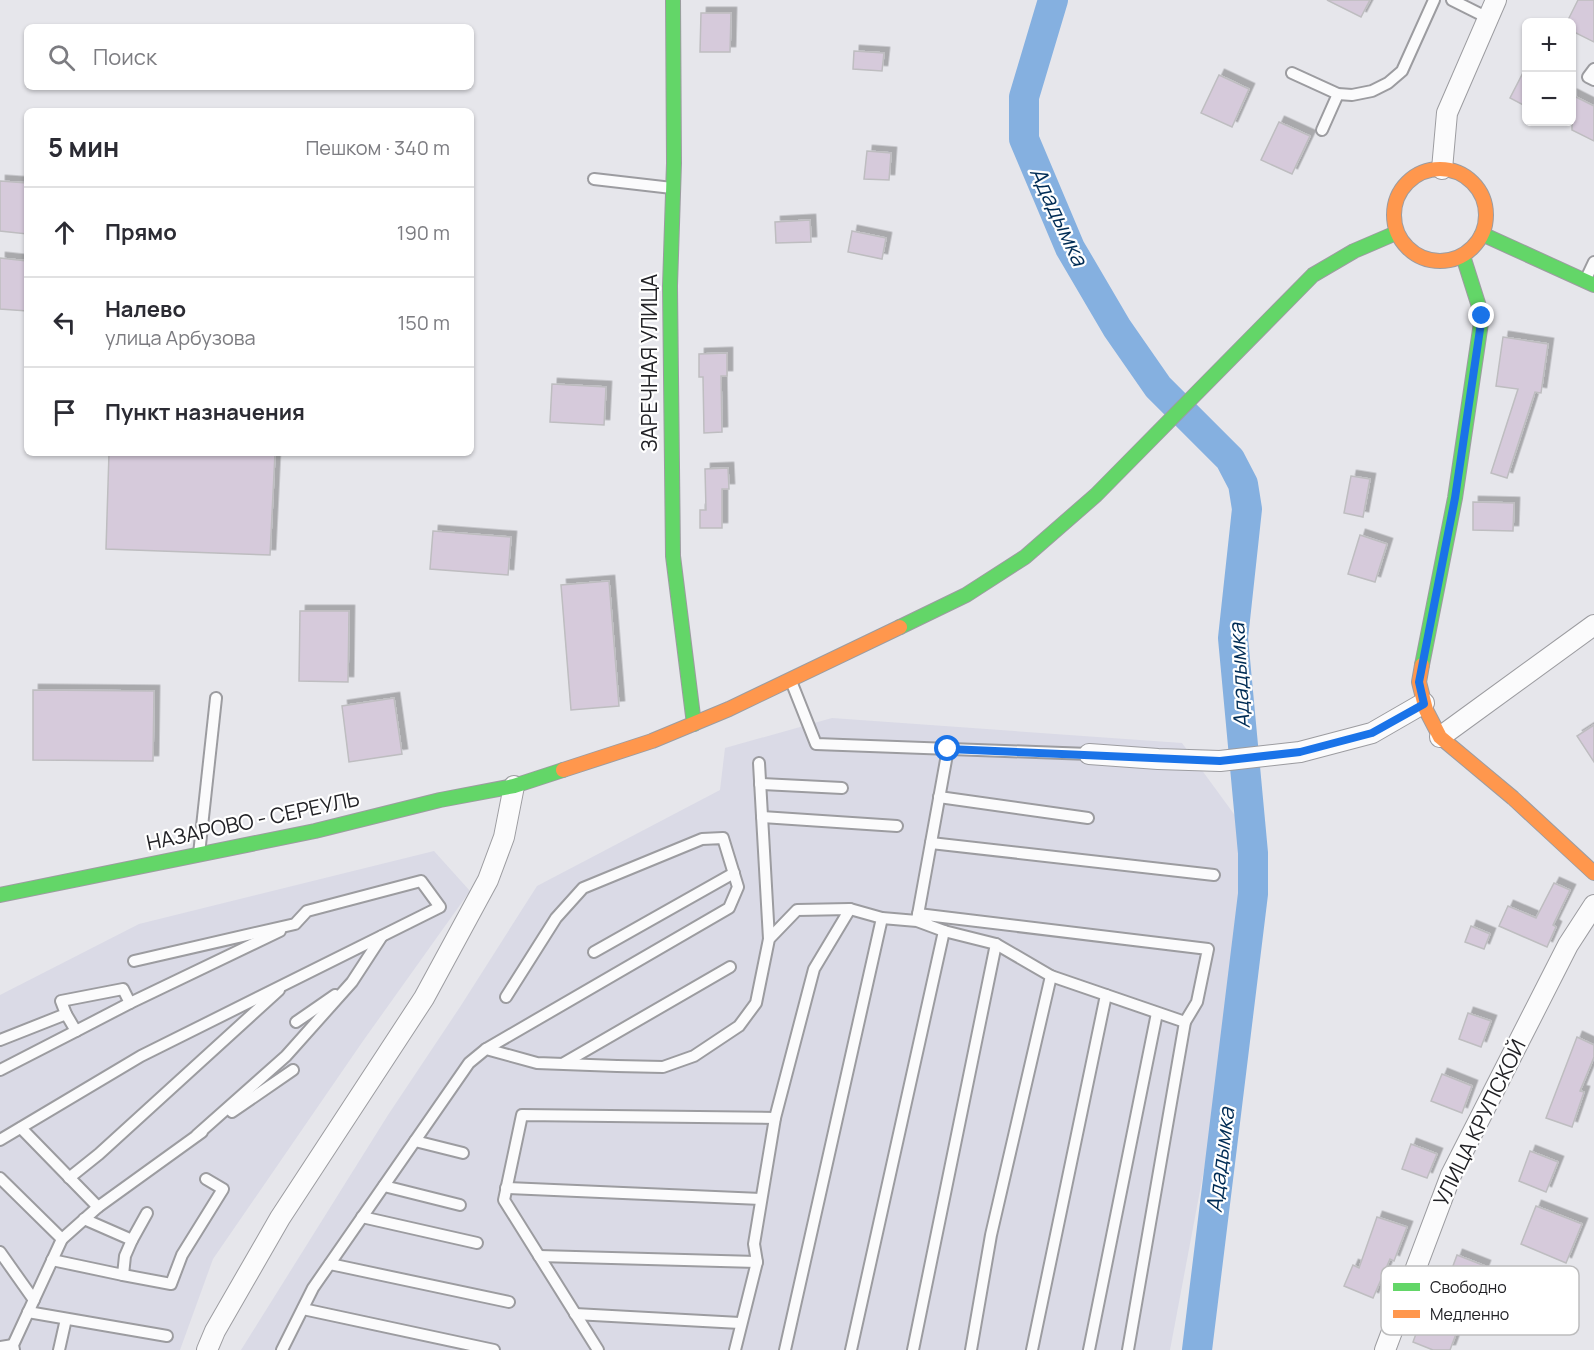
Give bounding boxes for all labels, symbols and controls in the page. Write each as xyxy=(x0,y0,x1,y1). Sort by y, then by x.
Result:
map controls xyxy=(1522,18,1576,126)
button: + xyxy=(1522,18,1576,72)
search box xyxy=(24,24,474,90)
icon: search xyxy=(45,41,78,74)
text: Поиск xyxy=(93,42,157,72)
button: − xyxy=(1522,72,1576,126)
text: 5 мин xyxy=(48,129,119,165)
text: Пешком · 340 m xyxy=(305,134,450,161)
water label: Ададымка xyxy=(1023,162,1096,272)
icon: ahead xyxy=(48,216,81,249)
text: Прямо xyxy=(105,217,177,247)
text: 190 m xyxy=(397,219,450,246)
street label: ЗАРЕЧНАЯ УЛИЦА xyxy=(635,274,663,452)
text: Налево xyxy=(105,294,186,324)
route end xyxy=(1468,302,1494,328)
icon: left xyxy=(48,306,81,339)
text: 150 m xyxy=(397,309,450,336)
text: улица Арбузова xyxy=(105,324,256,351)
icon: arrive xyxy=(48,396,81,429)
text: Пункт назначения xyxy=(105,397,305,427)
water label: Ададымка xyxy=(1221,621,1257,730)
route start xyxy=(934,735,960,761)
street label: НАЗАРОВО - СЕРЕУЛЬ xyxy=(144,784,362,856)
street label: УЛИЦА КРУПСКОЙ xyxy=(1427,1034,1532,1211)
water label: Ададымка xyxy=(1199,1104,1242,1214)
legend xyxy=(1381,1266,1579,1335)
text: Свободно xyxy=(1430,1276,1507,1298)
text: Медленно xyxy=(1430,1303,1509,1325)

